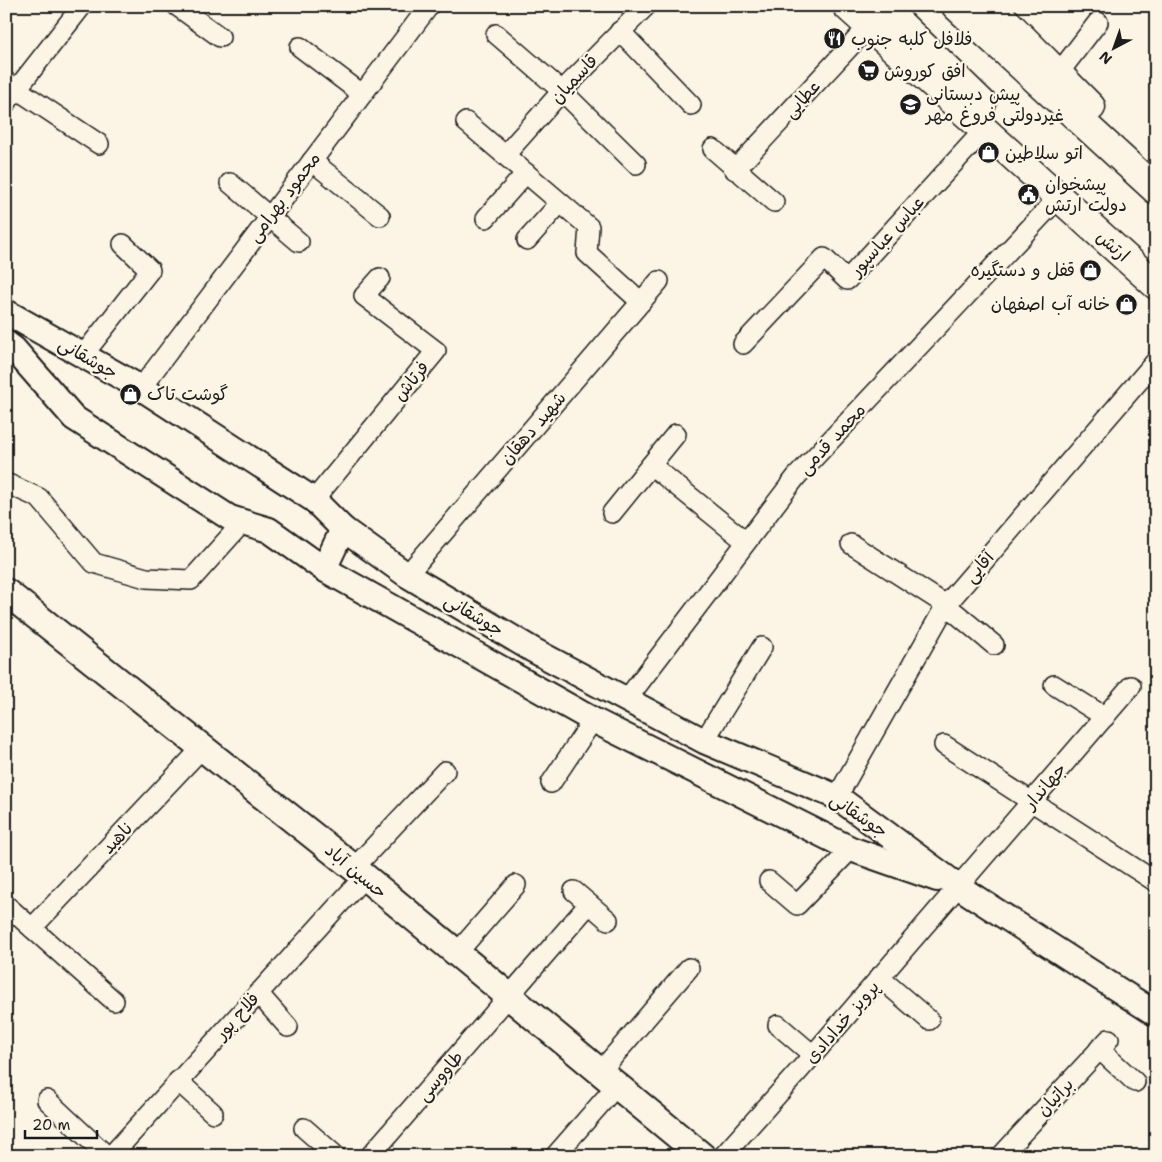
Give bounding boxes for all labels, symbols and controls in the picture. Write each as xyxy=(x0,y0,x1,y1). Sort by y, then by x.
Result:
north arrow xyxy=(1090,22,1140,72)
restaurant icon: فلافل کلبه جنوب xyxy=(823,27,847,51)
place label: فلافل کلبه جنوب xyxy=(851,27,972,51)
text: N xyxy=(1095,47,1116,68)
street label: قاسمیان xyxy=(545,49,603,109)
supermarket icon: افق کوروش xyxy=(856,59,880,83)
place label: افق کوروش xyxy=(884,59,966,83)
street label: عطایی xyxy=(778,75,826,123)
place label: پیش دبستانی غیردولتی فروغ مهر xyxy=(924,82,1064,127)
school or university icon: پیش دبستانی غیردولتی فروغ مهر xyxy=(898,92,922,116)
shop icon: اتو سلاطین xyxy=(977,141,1001,165)
place label: اتو سلاطین xyxy=(1005,141,1083,165)
street label: محمود بهرامی xyxy=(242,147,326,247)
place label: پیشخوان دولت ارتش xyxy=(1045,172,1127,217)
public building icon: پیشخوان دولت ارتش xyxy=(1017,182,1041,206)
street label: عباس عباسپور xyxy=(843,190,930,283)
street label: ارتش xyxy=(1091,225,1135,267)
place label: قفل و دستگیره xyxy=(970,258,1075,282)
shop icon: قفل و دستگیره xyxy=(1079,258,1103,282)
place label: خانه آب اصفهان xyxy=(991,292,1110,316)
shop icon: خانه آب اصفهان xyxy=(1114,292,1138,316)
street label: جوشقانی xyxy=(54,331,122,385)
street label: فرتاش xyxy=(388,356,434,406)
shop icon: گوشت تاک xyxy=(119,382,143,406)
place label: گوشت تاک xyxy=(147,382,228,406)
street label: شهید دهقان xyxy=(495,386,571,470)
street label: محمد قدمی xyxy=(793,398,871,480)
street label: آقایی xyxy=(959,545,1000,588)
street label: جوشقانی xyxy=(440,588,508,642)
street label: جهاندار xyxy=(1017,758,1072,816)
street label: جوشقانی xyxy=(825,787,893,843)
street label: ناهید xyxy=(96,817,138,859)
street label: حسین آباد xyxy=(320,838,392,904)
street label: پرویز خدادادی xyxy=(799,975,885,1069)
street label: فلاح پور xyxy=(208,987,265,1046)
street label: طاووسی xyxy=(411,1046,469,1106)
street label: براتیان xyxy=(1031,1073,1079,1121)
scale bar xyxy=(25,1107,98,1139)
text: 20 m xyxy=(32,1115,71,1135)

